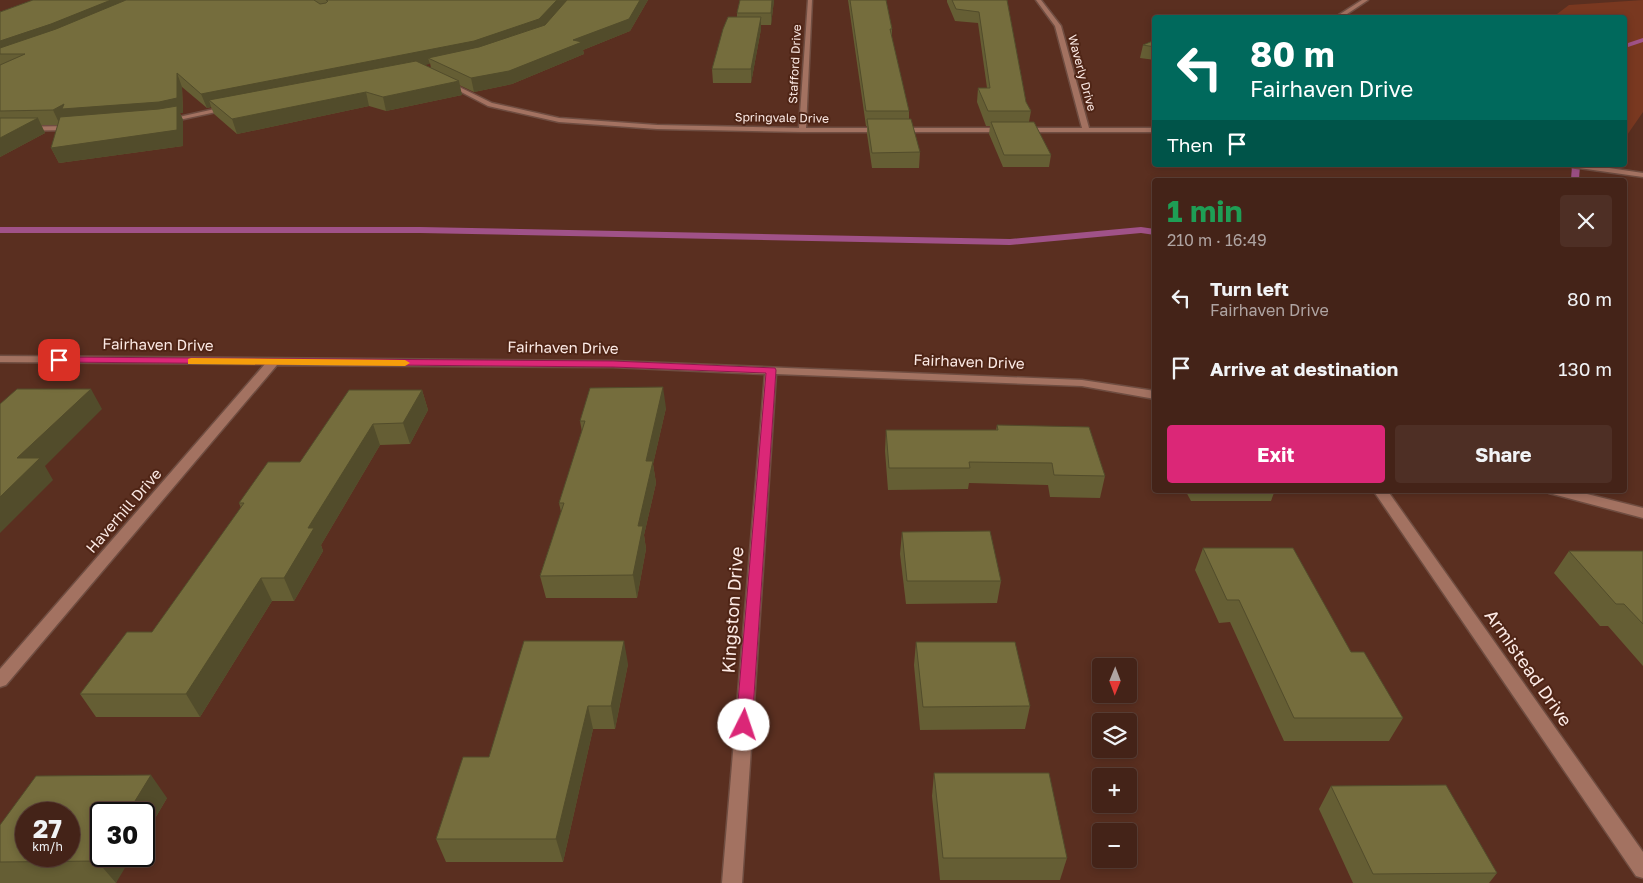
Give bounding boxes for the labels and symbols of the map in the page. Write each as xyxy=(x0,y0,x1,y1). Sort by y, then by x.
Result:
street label: Stafford Drive xyxy=(785,24,804,104)
street label: Waverly Drive xyxy=(1065,33,1100,113)
street label: Springvale Drive xyxy=(735,109,829,126)
street label: Fairhaven Drive xyxy=(102,334,214,354)
street label: Fairhaven Drive xyxy=(507,337,619,357)
pin xyxy=(38,339,80,381)
street label: Fairhaven Drive xyxy=(913,350,1025,372)
street label: Haverhill Drive xyxy=(82,464,165,556)
street label: Kingston Drive xyxy=(717,546,747,674)
street label: Armistead Drive xyxy=(1480,605,1577,730)
north arrow xyxy=(1092,658,1138,702)
position arrow xyxy=(717,698,769,750)
speed limit sign: 30 xyxy=(90,802,155,867)

